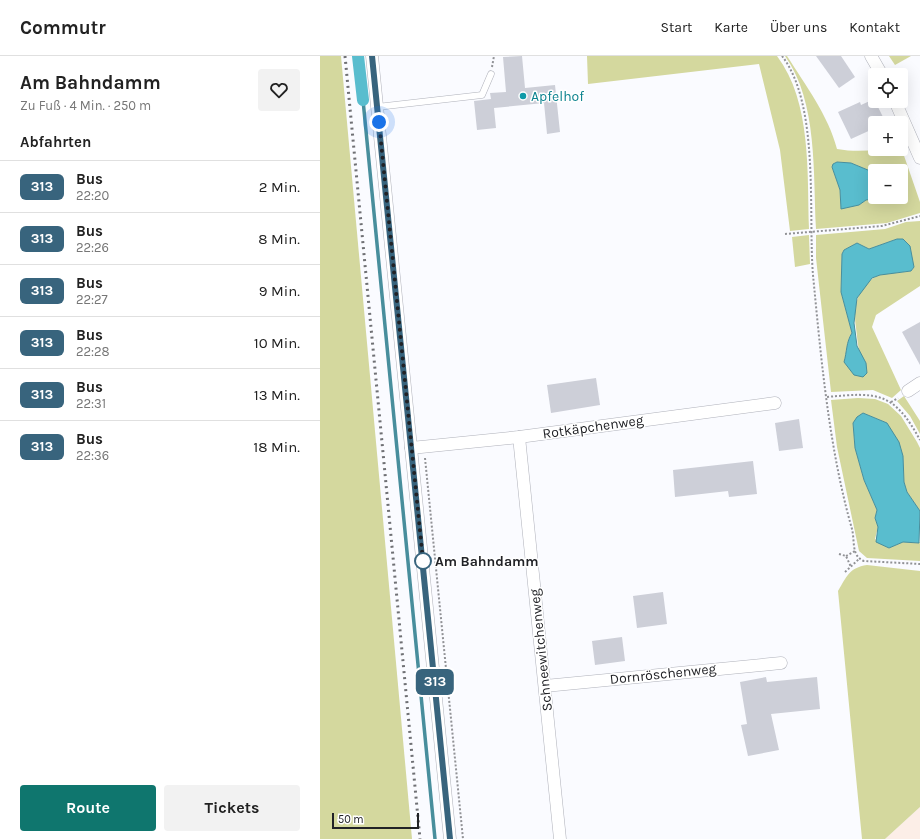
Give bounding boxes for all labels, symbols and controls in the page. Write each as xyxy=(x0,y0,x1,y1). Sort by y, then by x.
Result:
text: Commutr xyxy=(20,17,106,39)
text: Start xyxy=(660,19,692,36)
text: Karte xyxy=(714,19,748,36)
text: Über uns xyxy=(770,19,827,36)
text: Kontakt xyxy=(849,19,900,36)
map controls xyxy=(868,68,908,204)
button: locate xyxy=(868,68,908,108)
button: heart xyxy=(258,69,300,111)
text: Am Bahndamm xyxy=(20,72,161,94)
place label: Apfelhof xyxy=(531,88,584,105)
marker: Apfelhof xyxy=(518,91,528,101)
text: Zu Fuß · 4 Min. · 250 m xyxy=(20,98,151,113)
your location xyxy=(369,112,389,132)
button: + xyxy=(868,116,908,156)
text: Abfahrten xyxy=(20,133,91,151)
button: − xyxy=(868,164,908,204)
text: Bus xyxy=(76,170,103,188)
text: 313 xyxy=(31,178,53,195)
text: 2 Min. xyxy=(259,178,300,196)
text: 22:20 xyxy=(76,188,109,203)
text: Bus xyxy=(76,222,103,240)
text: 313 xyxy=(31,230,53,247)
text: 8 Min. xyxy=(258,230,300,248)
text: 22:26 xyxy=(76,240,109,255)
text: Bus xyxy=(76,274,103,292)
text: 313 xyxy=(31,282,53,299)
text: 9 Min. xyxy=(259,282,300,300)
text: 22:27 xyxy=(76,292,108,307)
text: Bus xyxy=(76,326,103,344)
text: 313 xyxy=(31,334,53,351)
text: 10 Min. xyxy=(254,334,300,352)
text: 22:28 xyxy=(76,344,110,359)
text: Bus xyxy=(76,378,103,396)
text: 313 xyxy=(31,386,53,403)
text: 13 Min. xyxy=(254,386,300,404)
text: 22:31 xyxy=(76,396,106,411)
street label: Rotkäpchenweg xyxy=(541,411,645,443)
text: Bus xyxy=(76,430,103,448)
text: 313 xyxy=(31,438,53,455)
text: 18 Min. xyxy=(253,438,300,456)
text: 22:36 xyxy=(76,448,109,463)
marker: Am Bahndamm xyxy=(414,552,432,570)
place label: Am Bahndamm xyxy=(435,553,539,570)
street label: Schneewitchenweg xyxy=(526,588,556,712)
street label: Dornröschenweg xyxy=(609,660,717,688)
line badge: 313 xyxy=(412,669,458,695)
text: 313 xyxy=(424,673,446,690)
button: Route xyxy=(20,785,156,831)
button: Tickets xyxy=(164,785,300,831)
scale bar xyxy=(332,811,419,830)
text: 50 m xyxy=(338,813,364,826)

